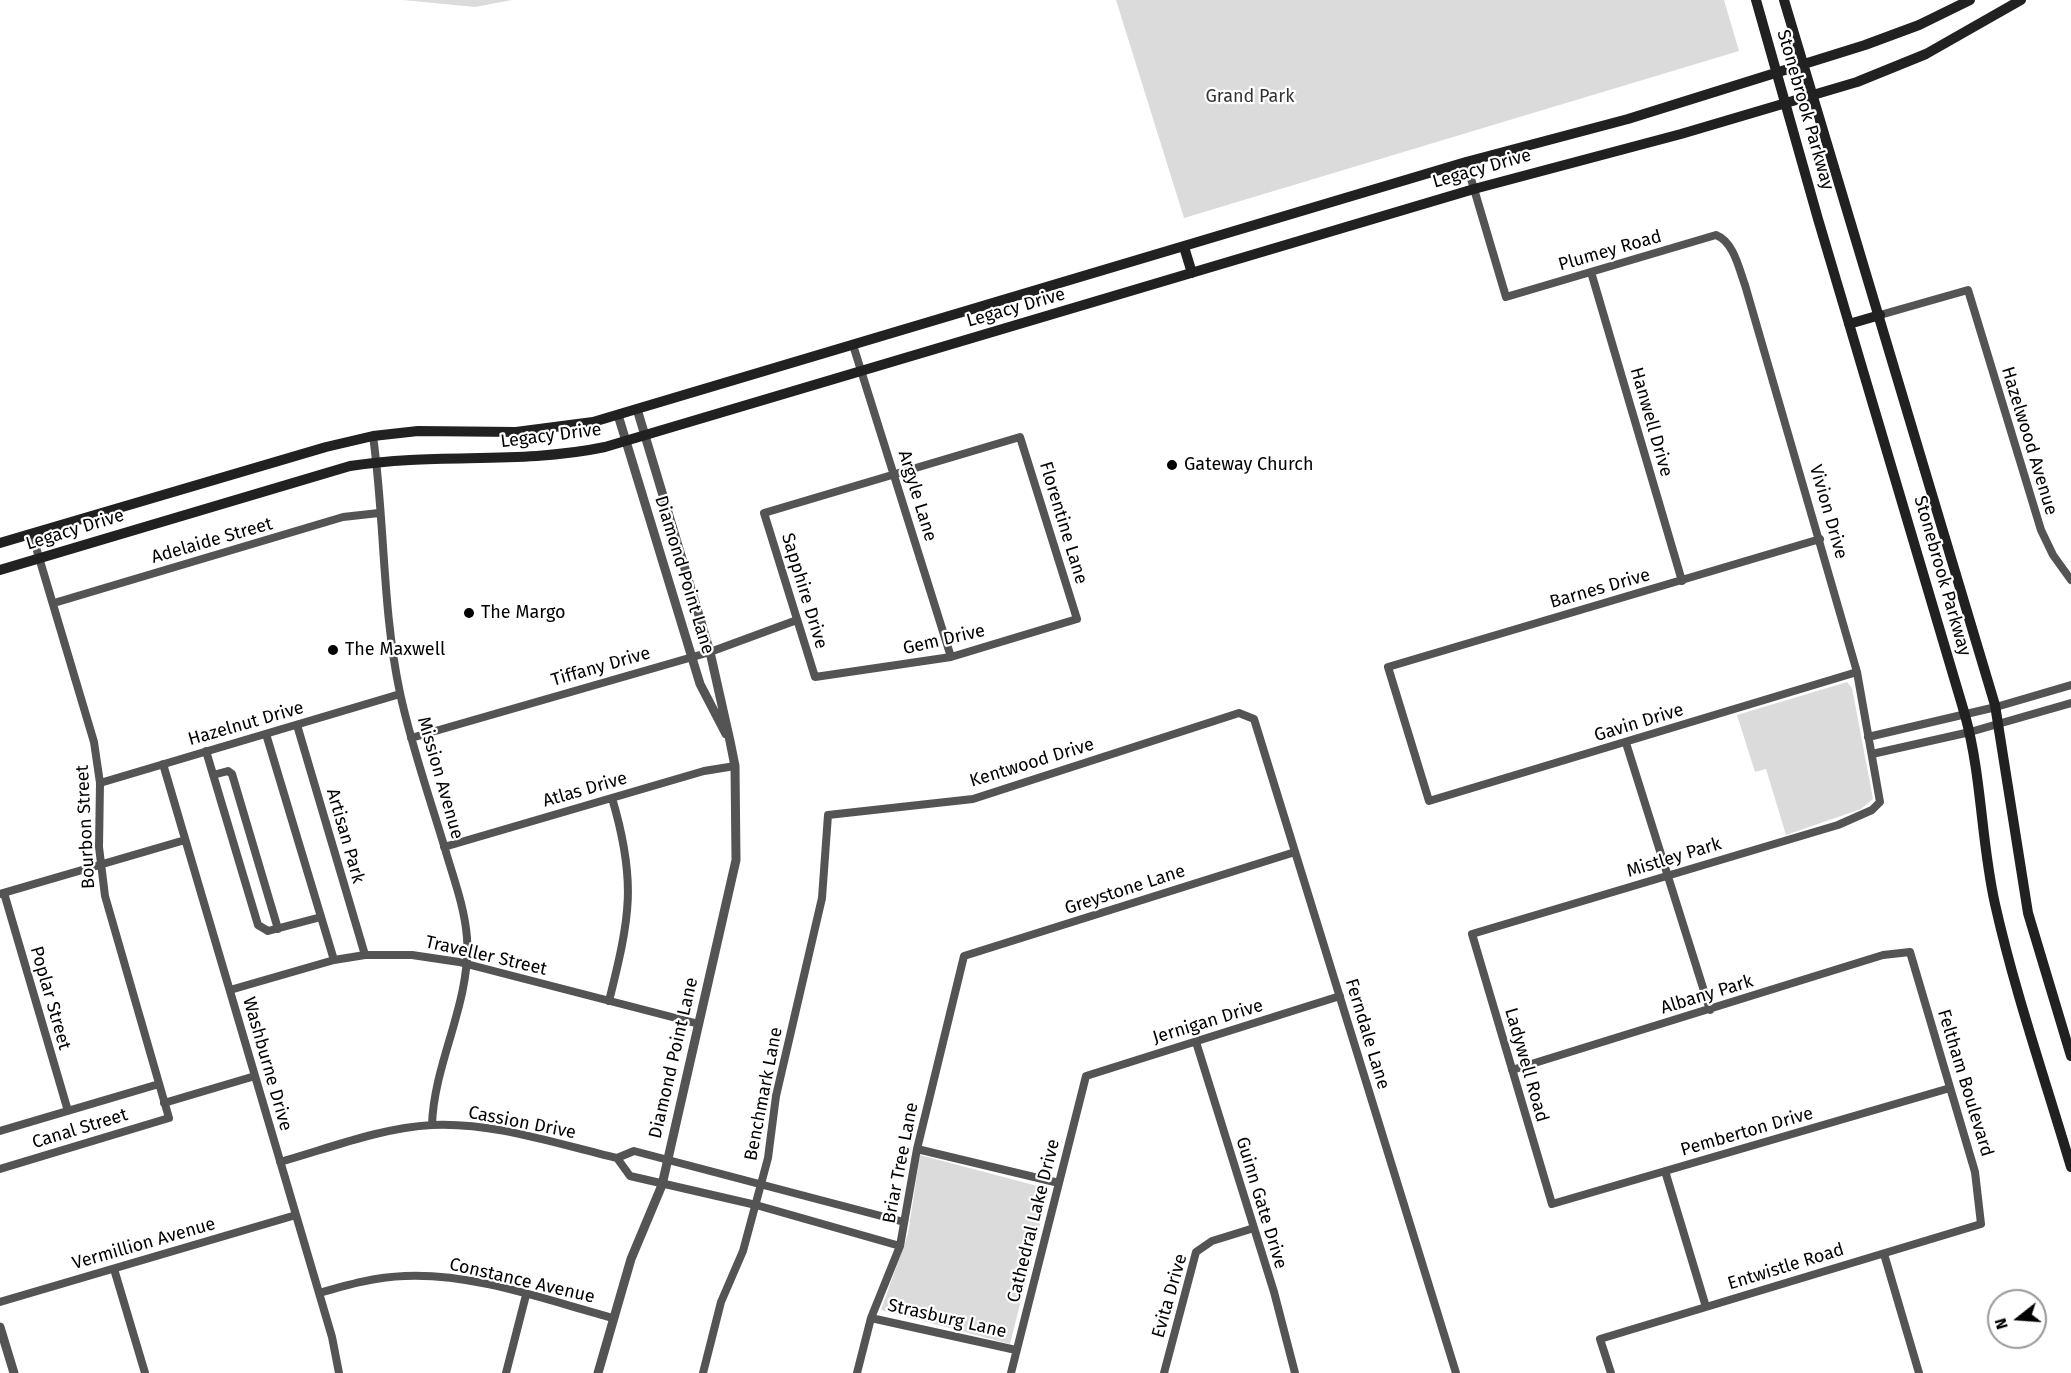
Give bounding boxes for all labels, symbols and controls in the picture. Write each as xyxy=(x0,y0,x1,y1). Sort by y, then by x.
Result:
street label: Stonebrook Parkway xyxy=(1772,27,1838,193)
park label: Grand Park xyxy=(1206,86,1294,108)
street label: Legacy Drive xyxy=(1430,145,1534,193)
street label: Plumey Road xyxy=(1556,226,1664,276)
street label: Legacy Drive xyxy=(964,284,1068,332)
street label: Hazelwood Avenue xyxy=(1996,364,2062,518)
street label: Hanwell Drive xyxy=(1625,365,1677,479)
street label: Legacy Drive xyxy=(499,419,603,453)
street label: Argyle Lane xyxy=(893,448,941,544)
place label: Gateway Church xyxy=(1184,454,1314,476)
marker: Gateway Church xyxy=(1165,458,1179,472)
street label: Florentine Lane xyxy=(1034,459,1092,587)
street label: Vivion Drive xyxy=(1804,462,1852,562)
street label: Diamond Point Lane xyxy=(650,493,718,657)
street label: Stonebrook Parkway xyxy=(1909,493,1975,659)
street label: Legacy Drive xyxy=(23,505,127,555)
street label: Adelaide Street xyxy=(149,513,275,569)
street label: Sapphire Drive xyxy=(776,531,832,651)
street label: Barnes Drive xyxy=(1547,564,1653,614)
place label: The Margo xyxy=(481,602,565,624)
marker: The Margo xyxy=(462,606,476,620)
street label: Gem Drive xyxy=(901,620,987,660)
place label: The Maxwell xyxy=(345,639,445,661)
marker: The Maxwell xyxy=(326,643,340,657)
street label: Tiffany Drive xyxy=(549,643,653,691)
street label: Hazelnut Drive xyxy=(186,697,306,751)
street label: Gavin Drive xyxy=(1592,699,1686,747)
street label: Mission Avenue xyxy=(412,714,468,842)
street label: Kentwood Drive xyxy=(967,734,1097,792)
street label: Bourbon Street xyxy=(72,764,100,890)
street label: Atlas Drive xyxy=(540,768,630,812)
street label: Artisan Park xyxy=(321,786,369,886)
street label: Mistley Park xyxy=(1624,833,1724,883)
street label: Greystone Lane xyxy=(1062,860,1188,920)
street label: Traveller Street xyxy=(423,932,549,980)
street label: Poplar Street xyxy=(25,944,75,1052)
street label: Albany Park xyxy=(1658,971,1756,1019)
street label: Diamond Point Lane xyxy=(645,975,703,1141)
street label: Ferndale Lane xyxy=(1340,976,1394,1092)
street label: Washburne Drive xyxy=(238,995,296,1133)
street label: Jernigan Drive xyxy=(1150,995,1266,1049)
street label: Ladywell Road xyxy=(1499,1005,1553,1125)
street label: Feltham Boulevard xyxy=(1932,1007,1998,1159)
street label: Benchmark Lane xyxy=(740,1025,788,1163)
street label: Briar Tree Lane xyxy=(879,1101,923,1225)
street label: Cassion Drive xyxy=(466,1102,578,1144)
street label: Pemberton Drive xyxy=(1678,1103,1816,1161)
street label: Canal Street xyxy=(30,1104,130,1154)
street label: Guinn Gate Drive xyxy=(1231,1134,1291,1272)
street label: Cathedral Lake Drive xyxy=(1003,1137,1065,1305)
street label: Vermillion Avenue xyxy=(70,1213,218,1275)
street label: Entwistle Road xyxy=(1725,1239,1847,1295)
street label: Evita Drive xyxy=(1148,1252,1192,1340)
street label: Constance Avenue xyxy=(447,1254,597,1308)
north arrow xyxy=(1987,1289,2047,1349)
street label: Strasburg Lane xyxy=(885,1295,1009,1343)
text: N xyxy=(1991,1316,2012,1332)

